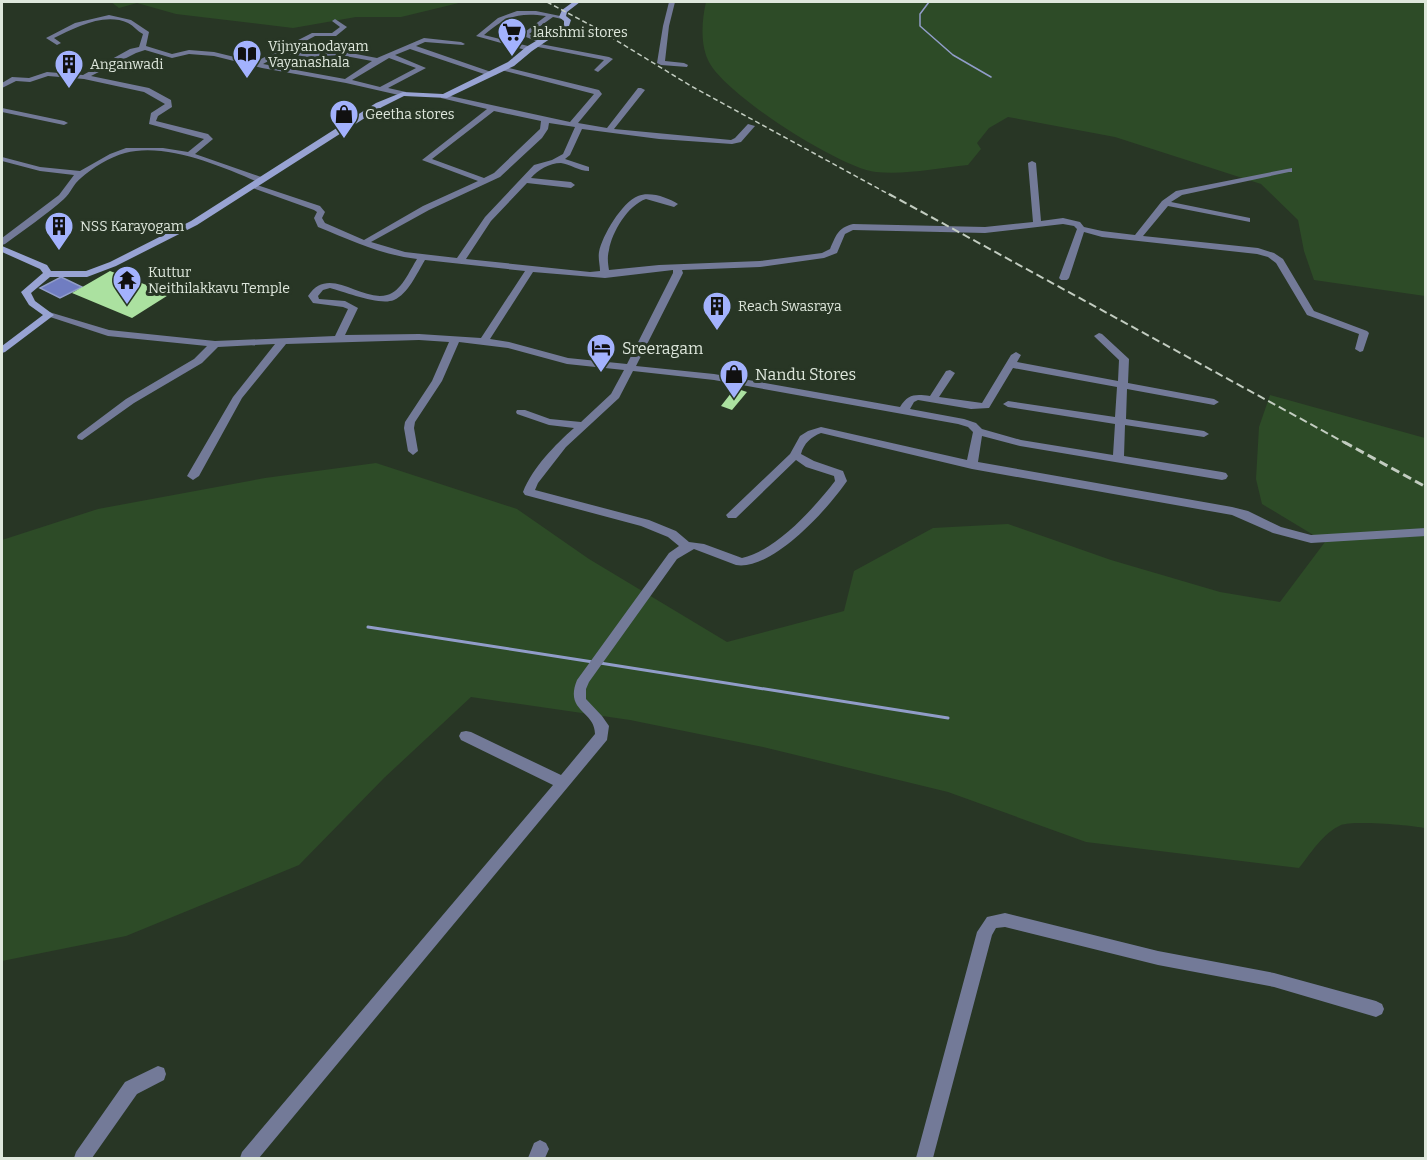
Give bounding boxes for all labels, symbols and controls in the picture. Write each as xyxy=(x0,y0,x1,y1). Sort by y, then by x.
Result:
supermarket icon: lakshmi stores xyxy=(496,16,528,58)
place label: lakshmi stores xyxy=(533,24,628,41)
library icon: Vijnyanodayam Vayanashala xyxy=(231,38,263,80)
place label: Vijnyanodayam Vayanashala xyxy=(268,38,369,71)
building icon: Anganwadi xyxy=(53,48,85,90)
place label: Anganwadi xyxy=(90,56,163,73)
shop icon: Geetha stores xyxy=(328,98,360,140)
place label: Geetha stores xyxy=(365,106,455,123)
building icon: NSS Karayogam xyxy=(43,210,75,252)
place label: NSS Karayogam xyxy=(80,218,185,235)
temple icon: Kuttur Neithilakkavu Temple xyxy=(111,264,143,306)
place label: Kuttur Neithilakkavu Temple xyxy=(148,264,290,297)
building icon: Reach Swasraya xyxy=(701,290,733,332)
place label: Reach Swasraya xyxy=(738,298,842,315)
hotel icon: Sreeragam xyxy=(585,332,617,374)
place label: Sreeragam xyxy=(622,339,703,358)
shop icon: Nandu Stores xyxy=(718,358,750,400)
place label: Nandu Stores xyxy=(755,365,856,384)

